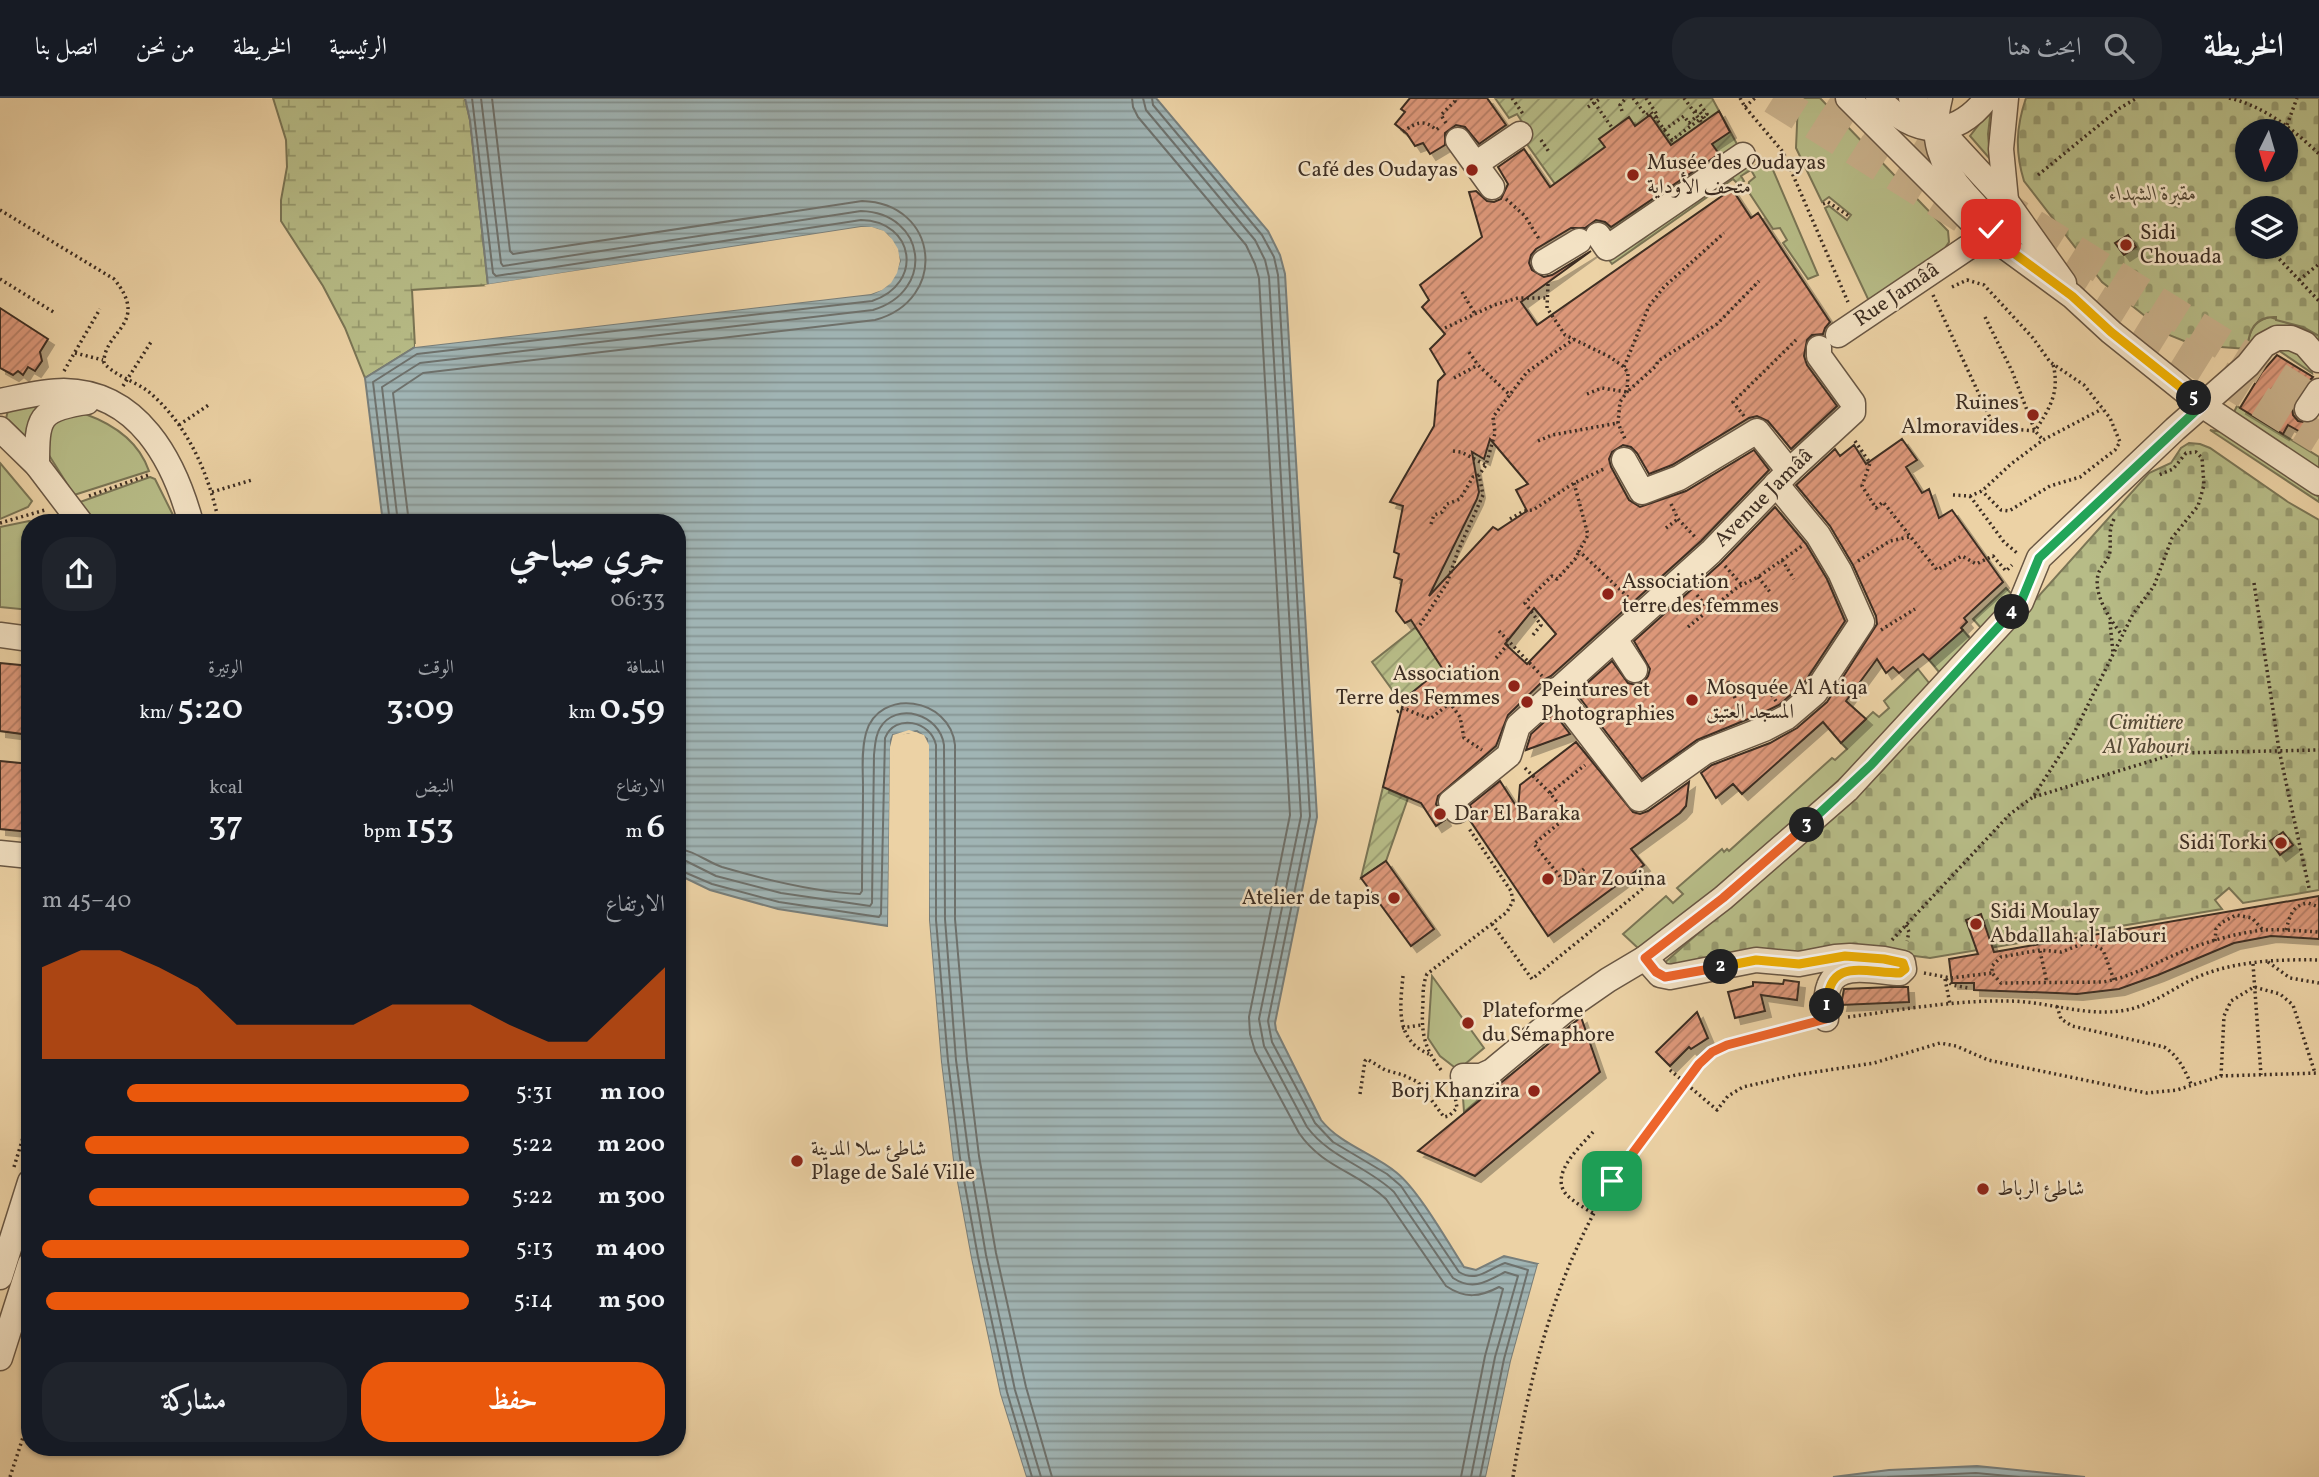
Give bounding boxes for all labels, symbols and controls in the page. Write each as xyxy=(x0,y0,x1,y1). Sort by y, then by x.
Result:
search box xyxy=(1672,17,2162,80)
text: الخريطة xyxy=(2204,25,2284,71)
icon: search xyxy=(2100,29,2138,67)
text: ابحث هنا xyxy=(2007,30,2082,66)
text: اتصل بنا xyxy=(35,31,98,65)
text: من نحن xyxy=(136,31,195,65)
text: الخريطة xyxy=(233,31,291,65)
text: الرئيسية xyxy=(329,31,387,65)
north arrow xyxy=(2235,119,2298,182)
map controls xyxy=(2235,119,2298,259)
place label: Musée des Oudayas متحف الأوداية xyxy=(1647,149,1826,202)
place label: Café des Oudayas xyxy=(1298,156,1458,185)
marker: Café des Oudayas xyxy=(1464,162,1480,178)
marker: Musée des Oudayas متحف الأوداية xyxy=(1625,167,1641,183)
park label: مقبرة الشهداء xyxy=(2109,180,2197,209)
button: layers xyxy=(2235,196,2298,259)
pin xyxy=(1961,199,2021,259)
icon: check xyxy=(1972,210,2010,248)
place label: Sidi Chouada xyxy=(2140,219,2222,272)
marker: Sidi Chouada xyxy=(2118,237,2134,253)
street label: Rue Jamââ xyxy=(1849,256,1945,334)
pin: 5 xyxy=(2176,380,2212,416)
text: 5 xyxy=(2189,384,2198,410)
place label: Ruines Almoravides xyxy=(1901,389,2019,442)
marker: Ruines Almoravides xyxy=(2025,407,2041,423)
street label: Avenue Jamââ xyxy=(1708,442,1820,554)
text: جري صباحي xyxy=(509,531,665,584)
button: share xyxy=(42,537,116,611)
place label: Association terre des femmes xyxy=(1622,568,1779,621)
text: 06:33 xyxy=(610,584,665,616)
marker: Association terre des femmes xyxy=(1600,586,1616,602)
pin: 4 xyxy=(1994,594,2030,630)
text: 4 xyxy=(2006,598,2017,624)
text: الوتيرة xyxy=(208,655,243,681)
text: الوقت xyxy=(418,655,454,681)
text: المسافة xyxy=(626,655,665,681)
place label: Association Terre des Femmes xyxy=(1336,660,1500,713)
place label: Mosquée Al Atiqa المسجد العتيق xyxy=(1706,674,1868,727)
place label: Peintures et Photographies xyxy=(1541,676,1675,729)
marker: Association Terre des Femmes xyxy=(1506,678,1522,694)
text: 5:20 xyxy=(177,685,243,733)
text: 3:09 xyxy=(386,685,454,733)
text: 0.59 xyxy=(600,685,665,733)
marker: Mosquée Al Atiqa المسجد العتيق xyxy=(1684,692,1700,708)
marker: Peintures et Photographies xyxy=(1519,694,1535,710)
text: /km xyxy=(139,700,177,726)
text: km xyxy=(569,700,600,726)
park label: Cimitiere Al Yabouri xyxy=(2102,709,2190,762)
text: النبض xyxy=(415,774,454,800)
text: الارتفاع xyxy=(616,774,665,800)
text: kcal xyxy=(209,775,243,801)
place label: Dar El Baraka xyxy=(1454,800,1581,829)
text: 37 xyxy=(208,801,243,849)
text: 153 xyxy=(405,804,454,852)
text: 6 xyxy=(646,804,665,852)
marker: Dar El Baraka xyxy=(1432,806,1448,822)
pin: 3 xyxy=(1790,808,1825,842)
text: 3 xyxy=(1802,811,1811,837)
text: bpm xyxy=(363,819,405,845)
text: m xyxy=(626,819,646,845)
place label: Sidi Torki xyxy=(2179,829,2267,858)
marker: Sidi Torki xyxy=(2273,835,2289,851)
place label: Dar Zouina xyxy=(1562,865,1666,894)
marker: Dar Zouina xyxy=(1540,871,1556,887)
place label: Atelier de tapis xyxy=(1242,884,1380,913)
text: 40–45 m xyxy=(42,885,131,917)
text: الارتفاع xyxy=(605,889,665,921)
marker: Atelier de tapis xyxy=(1386,890,1402,906)
place label: Sidi Moulay Abdallah al Iabouri xyxy=(1990,898,2167,951)
marker: Sidi Moulay Abdallah al Iabouri xyxy=(1968,916,1984,932)
pin: 2 xyxy=(1704,950,1738,984)
text: 2 xyxy=(1716,953,1725,979)
pin: 1 xyxy=(1810,988,1844,1024)
text: 1 xyxy=(1823,992,1830,1018)
place label: Plateforme du Sémaphore xyxy=(1482,997,1615,1050)
marker: Plateforme du Sémaphore xyxy=(1460,1015,1476,1031)
text: 5:31 xyxy=(516,1077,553,1109)
text: 100 m xyxy=(600,1077,665,1109)
place label: Borj Khanzira xyxy=(1391,1077,1520,1106)
marker: Borj Khanzira xyxy=(1526,1083,1542,1099)
text: 5:22 xyxy=(512,1129,553,1161)
text: 200 m xyxy=(598,1129,665,1161)
place label: شاطئ سلا المدينة Plage de Salé Ville xyxy=(811,1135,975,1188)
pin xyxy=(1582,1151,1642,1211)
marker: شاطئ سلا المدينة Plage de Salé Ville xyxy=(789,1153,805,1169)
icon: arrive xyxy=(1593,1162,1631,1200)
place label: شاطئ الرباط xyxy=(1997,1175,2085,1204)
text: 5:22 xyxy=(512,1181,553,1213)
text: 300 m xyxy=(598,1181,665,1213)
marker: شاطئ الرباط xyxy=(1975,1181,1991,1197)
text: 5:13 xyxy=(516,1233,553,1265)
text: 400 m xyxy=(596,1233,665,1265)
text: 5:14 xyxy=(514,1285,553,1317)
text: 500 m xyxy=(599,1285,665,1317)
button: مشاركة xyxy=(42,1362,347,1442)
button: حفظ xyxy=(361,1362,665,1442)

